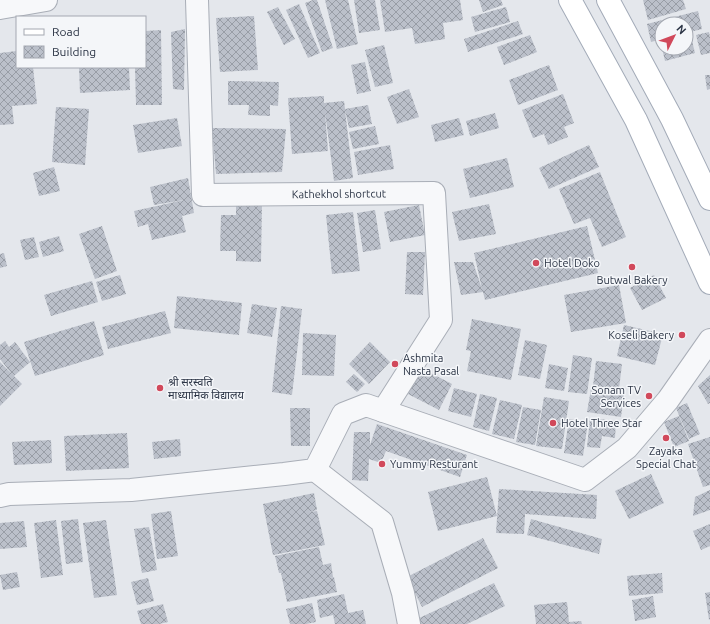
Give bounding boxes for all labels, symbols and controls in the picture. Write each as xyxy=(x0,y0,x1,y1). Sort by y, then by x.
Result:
legend xyxy=(16,16,146,68)
north arrow xyxy=(654,16,694,56)
text: N xyxy=(674,22,689,36)
text: Road xyxy=(52,25,80,38)
text: Building xyxy=(52,45,96,58)
street label: Kathekhol shortcut xyxy=(292,187,387,200)
place label: Hotel Doko xyxy=(544,257,600,269)
marker: Hotel Doko xyxy=(531,258,541,268)
marker: Butwal Bakery xyxy=(627,262,637,272)
place label: Butwal Bakery xyxy=(597,274,668,286)
place label: Koseli Bakery xyxy=(608,329,675,341)
marker: Koseli Bakery xyxy=(677,330,687,340)
place label: Ashmita Nasta Pasal xyxy=(403,352,459,377)
marker: Ashmita Nasta Pasal xyxy=(390,359,400,369)
place label: श्री सरस्वति माध्यामिक विद्यालय xyxy=(168,376,244,401)
marker: श्री सरस्वति माध्यामिक विद्यालय xyxy=(155,383,165,393)
place label: Sonam TV Services xyxy=(591,384,641,409)
marker: Sonam TV Services xyxy=(644,391,654,401)
place label: Hotel Three Star xyxy=(561,417,643,429)
marker: Hotel Three Star xyxy=(548,418,558,428)
marker: Zayaka Special Chat xyxy=(661,433,671,443)
place label: Zayaka Special Chat xyxy=(636,445,697,470)
place label: Yummy Resturant xyxy=(390,458,479,470)
marker: Yummy Resturant xyxy=(377,459,387,469)

